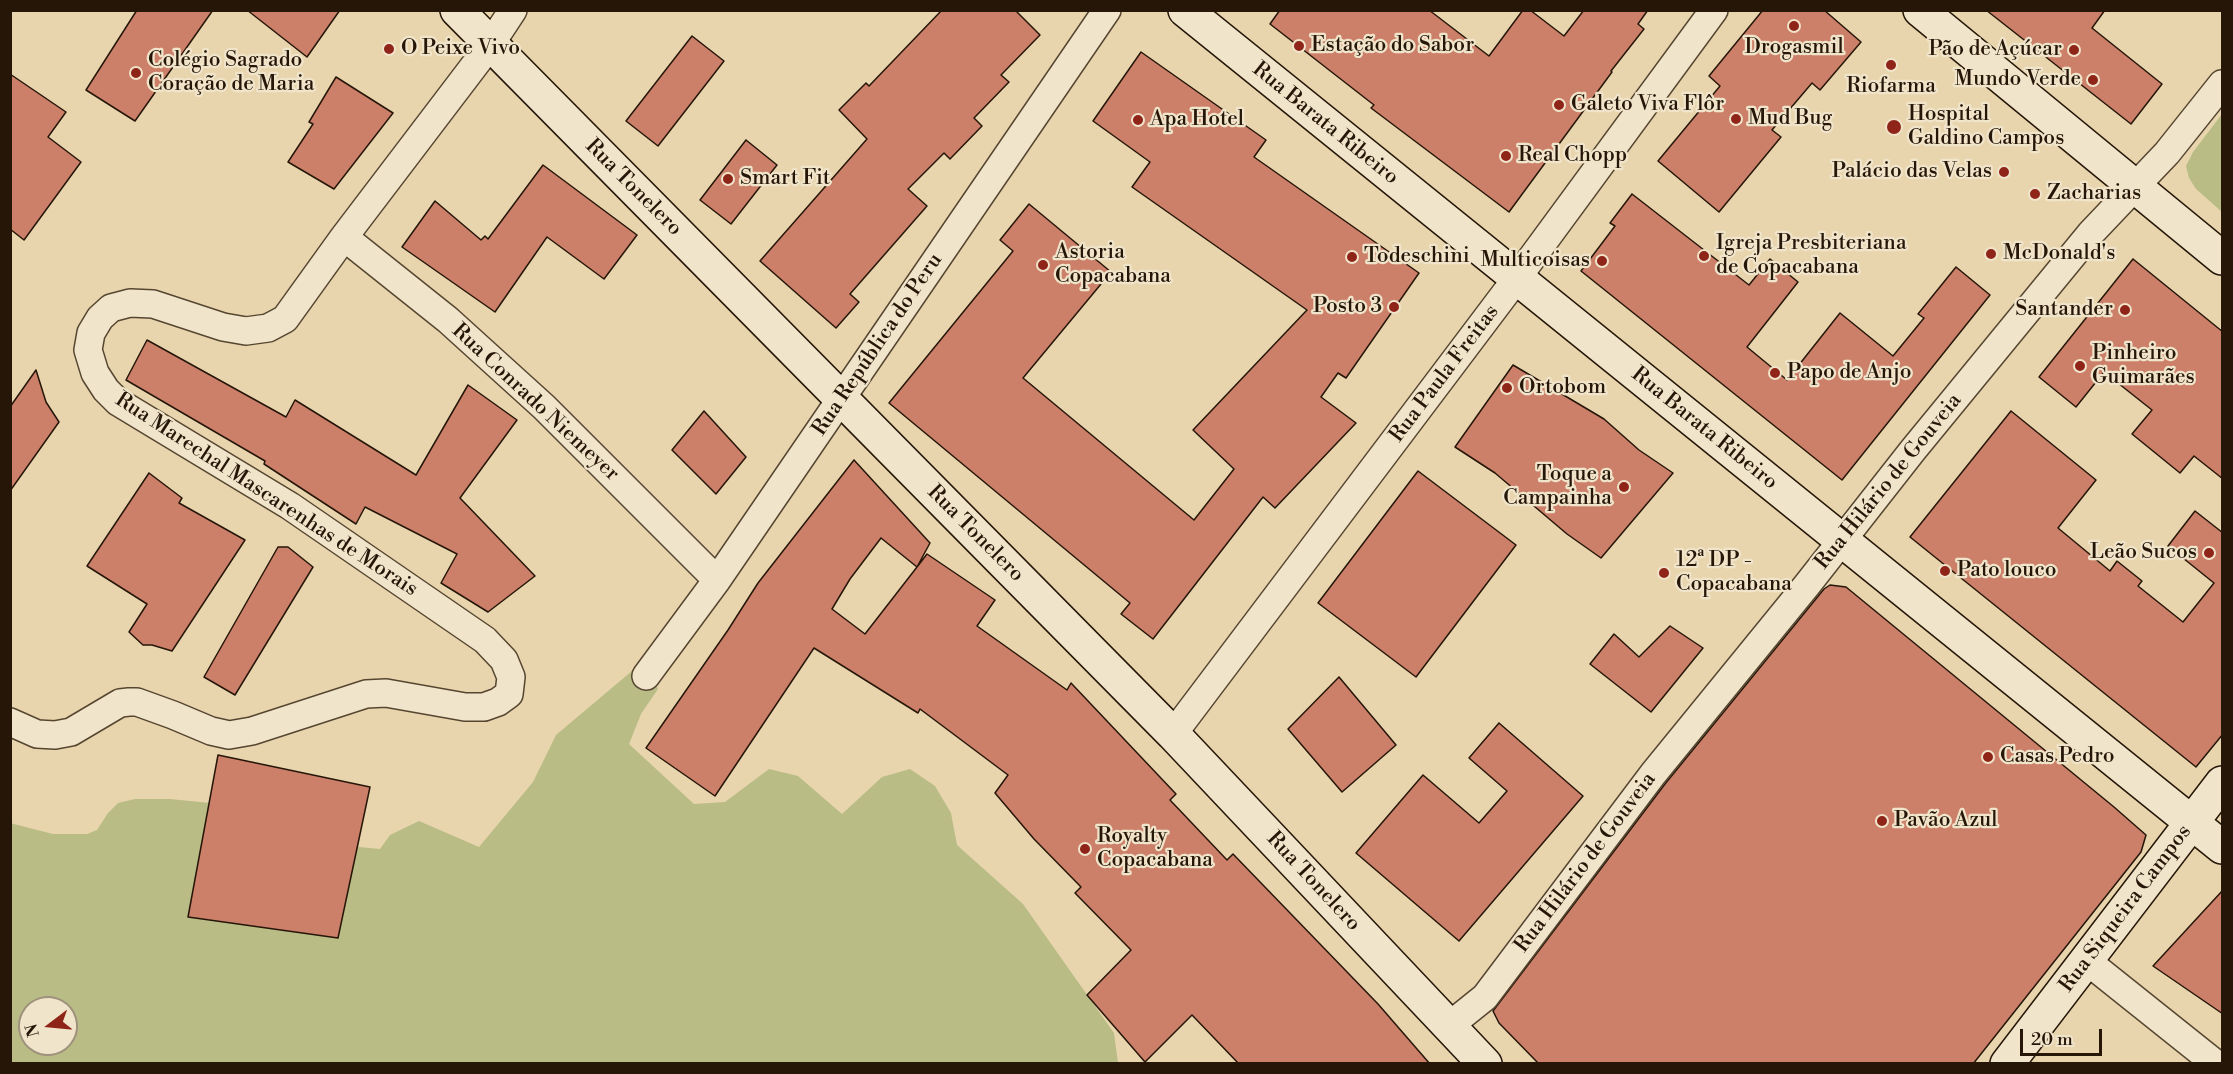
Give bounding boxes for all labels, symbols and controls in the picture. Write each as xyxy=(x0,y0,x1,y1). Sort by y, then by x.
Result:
marker: Drogasmil xyxy=(1787,19,1801,33)
place label: Estação do Sabor xyxy=(1311,33,1474,59)
place label: Drogasmil xyxy=(1744,35,1844,61)
place label: O Peixe Vivo xyxy=(401,36,520,62)
place label: Pão de Açúcar xyxy=(1928,37,2062,63)
marker: Estação do Sabor xyxy=(1292,39,1306,53)
marker: O Peixe Vivo xyxy=(382,42,396,56)
marker: Pão de Açúcar xyxy=(2067,43,2081,57)
place label: Colégio Sagrado Coração de Maria xyxy=(148,48,314,98)
street label: Rua Barata Ribeiro xyxy=(1247,57,1403,191)
marker: Riofarma xyxy=(1884,58,1898,72)
marker: Colégio Sagrado Coração de Maria xyxy=(129,66,143,80)
place label: Mundo Verde xyxy=(1955,67,2081,93)
marker: Mundo Verde xyxy=(2086,73,2100,87)
place label: Riofarma xyxy=(1846,74,1936,100)
place label: Galeto Viva Flôr xyxy=(1571,92,1724,118)
marker: Galeto Viva Flôr xyxy=(1552,98,1566,112)
place label: Hospital Galdino Campos xyxy=(1908,102,2064,152)
place label: Mud Bug xyxy=(1748,106,1832,132)
place label: Apa Hotel xyxy=(1150,107,1244,133)
marker: Mud Bug xyxy=(1729,112,1743,126)
marker: Apa Hotel xyxy=(1131,113,1145,127)
marker: Hospital Galdino Campos xyxy=(1885,118,1903,136)
street label: Rua Tonelero xyxy=(579,134,687,242)
place label: Real Chopp xyxy=(1518,143,1627,169)
marker: Real Chopp xyxy=(1499,149,1513,163)
place label: Palácio das Velas xyxy=(1832,159,1992,185)
marker: Palácio das Velas xyxy=(1997,165,2011,179)
place label: Smart Fit xyxy=(740,166,830,192)
marker: Smart Fit xyxy=(721,172,735,186)
place label: Zacharias xyxy=(2047,181,2141,207)
marker: Zacharias xyxy=(2028,187,2042,201)
place label: Igreja Presbiteriana de Copacabana xyxy=(1716,231,1907,281)
place label: Astoria Copacabana xyxy=(1055,240,1171,290)
place label: McDonald's xyxy=(2003,241,2115,267)
place label: Todeschini xyxy=(1364,244,1470,270)
marker: McDonald's xyxy=(1984,247,1998,261)
place label: Multicoisas xyxy=(1481,248,1590,274)
street label: Rua República do Peru xyxy=(808,249,948,441)
marker: Igreja Presbiteriana de Copacabana xyxy=(1697,249,1711,263)
marker: Todeschini xyxy=(1345,250,1359,264)
marker: Multicoisas xyxy=(1595,254,1609,268)
marker: Astoria Copacabana xyxy=(1036,258,1050,272)
place label: Posto 3 xyxy=(1313,294,1382,320)
place label: Santander xyxy=(2015,297,2113,323)
street label: Rua Paula Freitas xyxy=(1385,300,1505,448)
marker: Posto 3 xyxy=(1387,300,1401,314)
marker: Santander xyxy=(2118,303,2132,317)
street label: Rua Conrado Niemeyer xyxy=(446,319,624,487)
place label: Pinheiro Guimarães xyxy=(2092,341,2195,391)
marker: Pinheiro Guimarães xyxy=(2073,359,2087,373)
place label: Papo de Anjo xyxy=(1787,360,1912,386)
street label: Rua Barata Ribeiro xyxy=(1626,362,1782,496)
marker: Papo de Anjo xyxy=(1768,366,1782,380)
place label: Ortobom xyxy=(1519,375,1606,401)
marker: Ortobom xyxy=(1500,381,1514,395)
street label: Rua Marechal Mascarenhas de Morais xyxy=(110,388,422,602)
street label: Rua Hilário de Gouveia xyxy=(1810,389,1968,575)
place label: Toque a Campainha xyxy=(1503,462,1612,512)
street label: Rua Tonelero xyxy=(921,480,1029,588)
marker: Toque a Campainha xyxy=(1617,480,1631,494)
place label: Leão Sucos xyxy=(2090,540,2197,566)
marker: Leão Sucos xyxy=(2202,546,2216,560)
place label: 12ª DP - Copacabana xyxy=(1676,548,1792,598)
place label: Pato louco xyxy=(1957,558,2057,584)
marker: Pato louco xyxy=(1938,564,1952,578)
marker: 12ª DP - Copacabana xyxy=(1657,566,1671,580)
place label: Casas Pedro xyxy=(2000,744,2115,770)
marker: Casas Pedro xyxy=(1981,750,1995,764)
street label: Rua Hilário de Gouveia xyxy=(1510,768,1662,958)
place label: Pavão Azul xyxy=(1894,808,1998,834)
marker: Pavão Azul xyxy=(1875,814,1889,828)
street label: Rua Siqueira Campos xyxy=(2055,820,2197,998)
place label: Royalty Copacabana xyxy=(1097,824,1213,874)
street label: Rua Tonelero xyxy=(1261,827,1365,937)
marker: Royalty Copacabana xyxy=(1078,842,1092,856)
north arrow xyxy=(18,996,78,1056)
scale bar xyxy=(2023,1017,2106,1055)
text: N xyxy=(21,1022,44,1039)
text: 20 m xyxy=(2031,1028,2073,1051)

